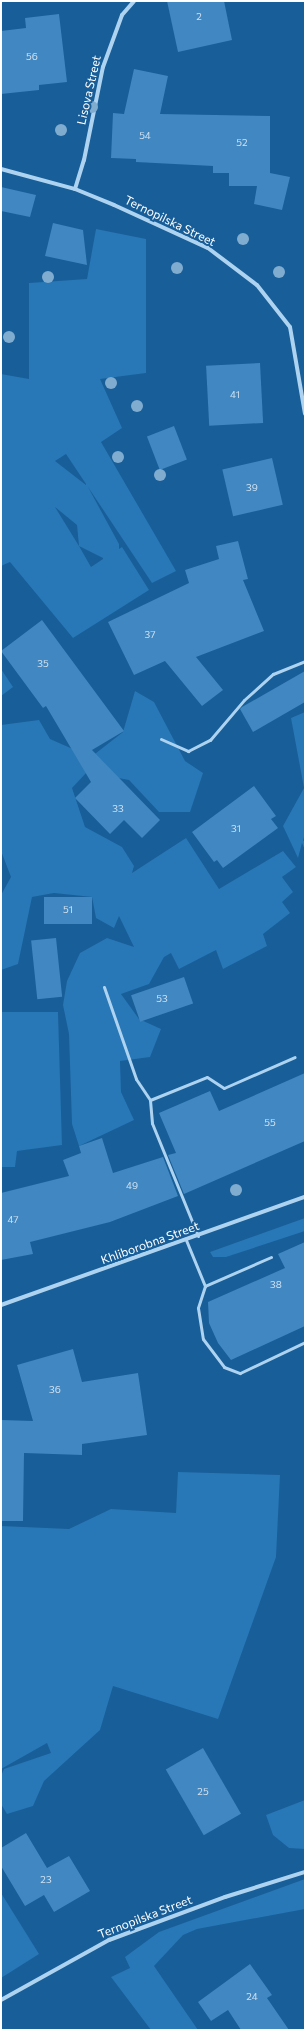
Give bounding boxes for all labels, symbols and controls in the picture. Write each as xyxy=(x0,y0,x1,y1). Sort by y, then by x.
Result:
house number: 2 xyxy=(196,11,202,23)
house number: 56 xyxy=(26,51,38,63)
street label: Lisova Street xyxy=(74,54,104,126)
house number: 54 xyxy=(139,130,151,142)
house number: 52 xyxy=(236,137,248,149)
street label: Ternopilska Street xyxy=(122,193,218,249)
house number: 41 xyxy=(230,389,240,401)
house number: 39 xyxy=(246,482,258,494)
house number: 37 xyxy=(145,629,155,641)
house number: 35 xyxy=(37,658,49,670)
house number: 33 xyxy=(112,803,124,815)
house number: 31 xyxy=(231,823,241,835)
house number: 51 xyxy=(63,904,73,916)
house number: 53 xyxy=(156,993,168,1005)
house number: 55 xyxy=(264,1117,276,1129)
house number: 49 xyxy=(126,1180,138,1192)
house number: 47 xyxy=(7,1214,19,1226)
street label: Khliborobna Street xyxy=(99,1219,201,1267)
house number: 38 xyxy=(270,1279,282,1291)
house number: 36 xyxy=(49,1384,61,1396)
house number: 25 xyxy=(197,1786,209,1798)
house number: 23 xyxy=(40,1874,52,1886)
street label: Ternopilska Street xyxy=(96,1892,194,1942)
house number: 24 xyxy=(246,1991,258,2003)

